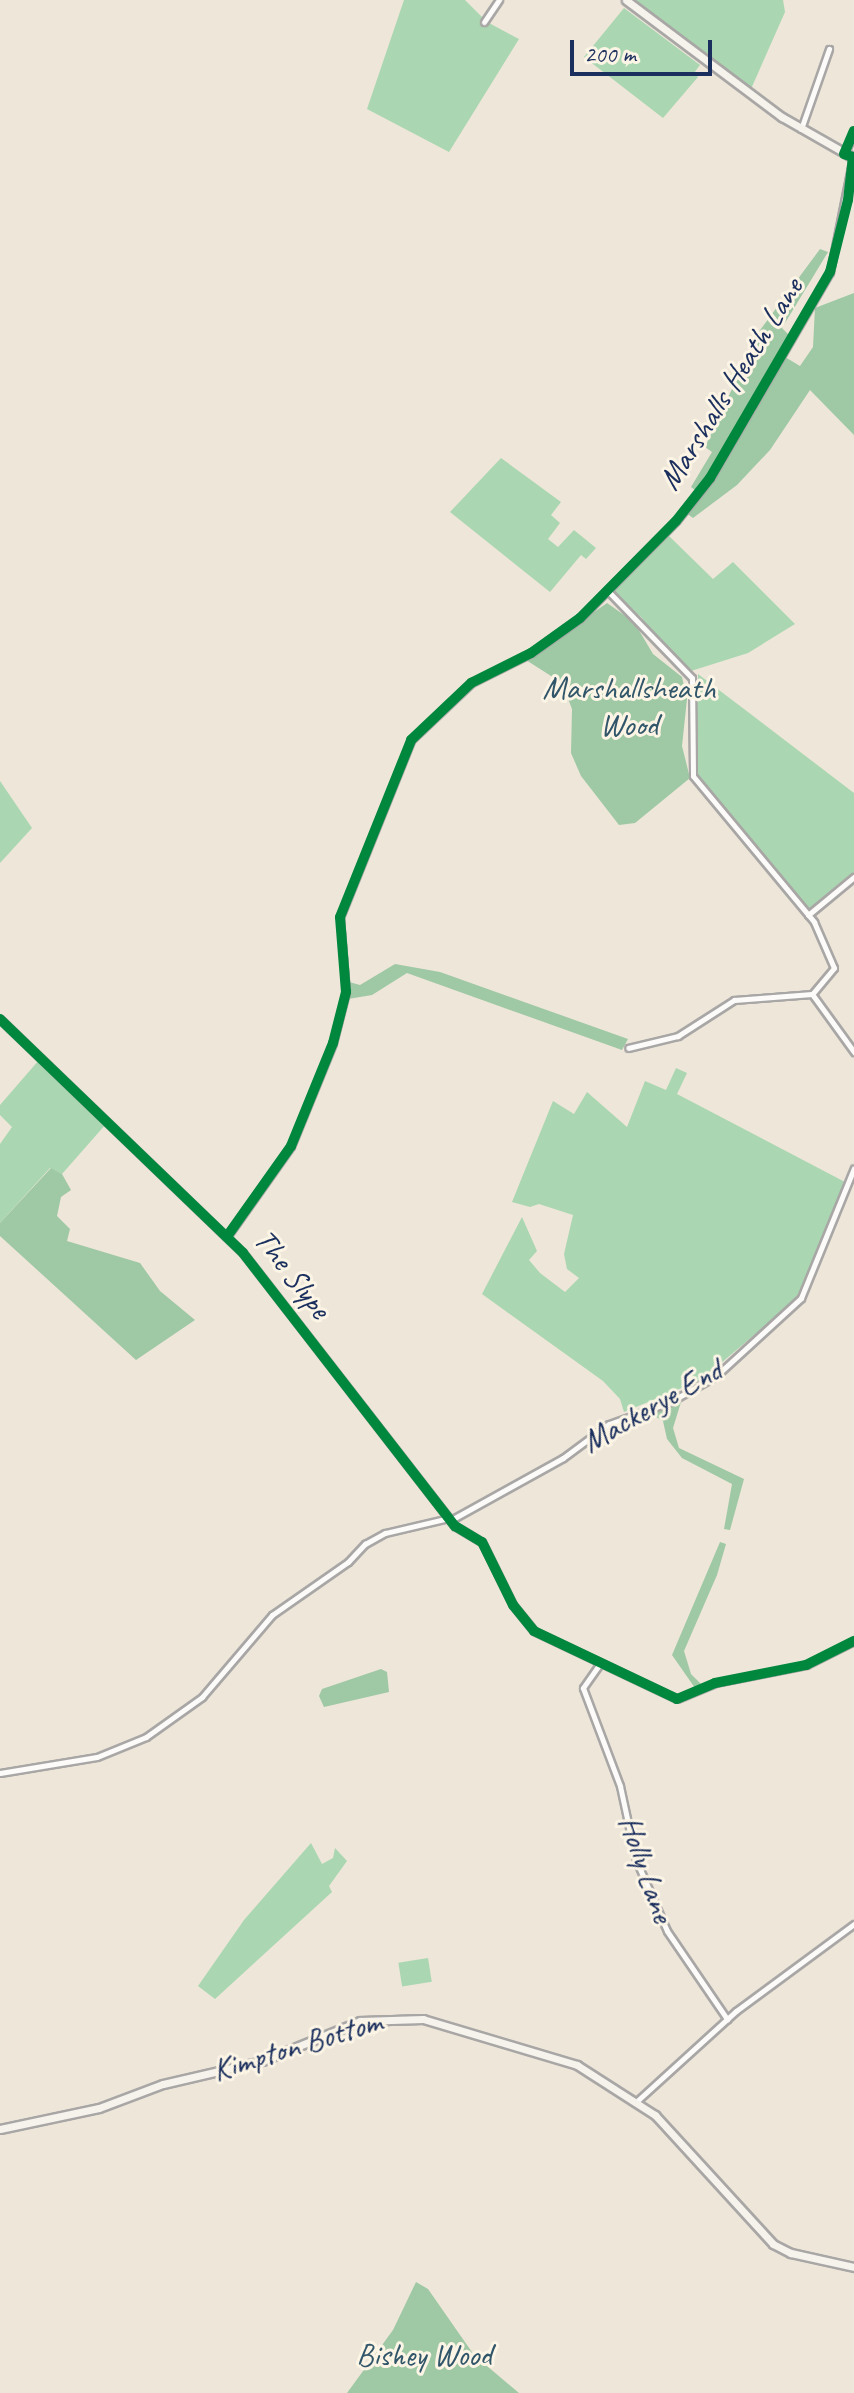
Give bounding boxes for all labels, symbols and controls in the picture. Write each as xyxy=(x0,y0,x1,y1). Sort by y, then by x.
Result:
scale bar xyxy=(574,24,716,74)
text: 200 m xyxy=(584,39,636,69)
street label: Marshalls Heath Lane xyxy=(650,271,812,497)
park label: Marshallsheath Wood xyxy=(543,670,715,745)
street label: The Slype xyxy=(245,1221,339,1327)
street label: Mackerye End xyxy=(575,1351,729,1461)
street label: Holly Lane xyxy=(610,1810,682,1928)
street label: Kimpton Bottom xyxy=(208,2002,386,2090)
park label: Bishey Wood xyxy=(356,2336,492,2374)

